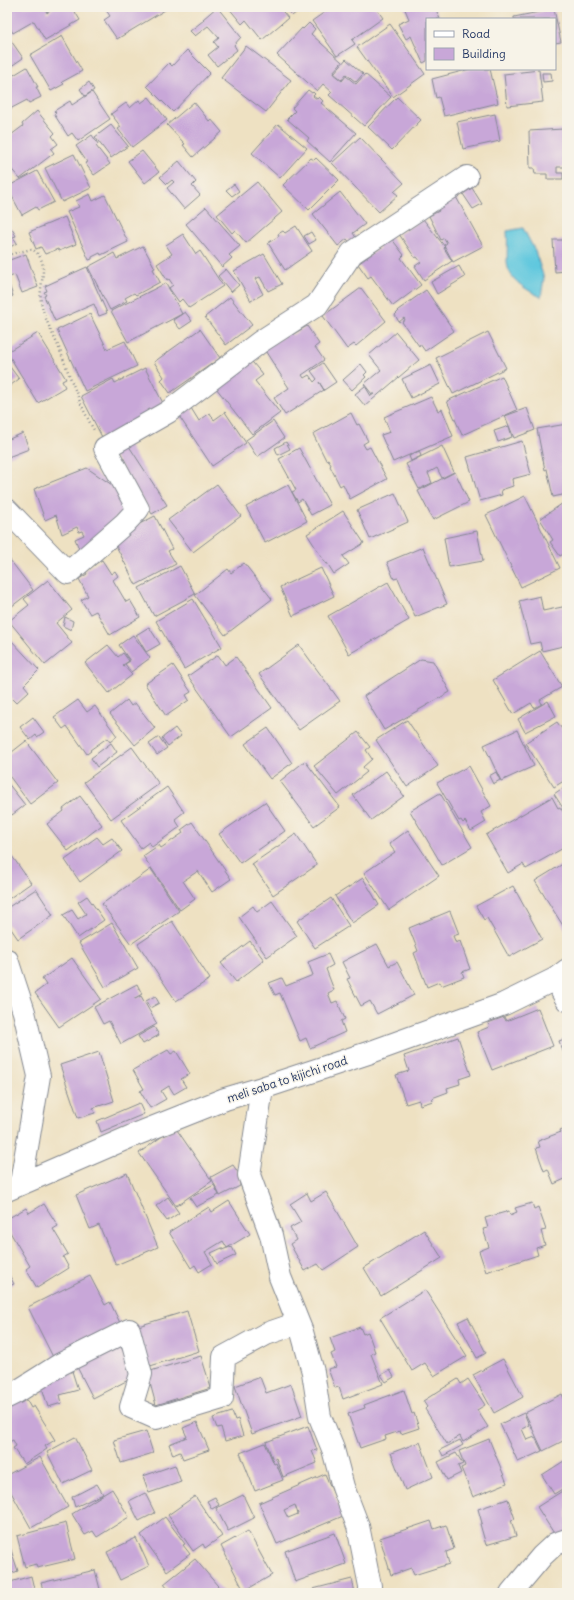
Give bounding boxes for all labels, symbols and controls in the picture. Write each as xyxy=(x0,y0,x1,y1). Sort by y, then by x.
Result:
legend xyxy=(426,18,556,70)
text: Road xyxy=(462,26,490,41)
text: Building xyxy=(462,46,506,61)
street label: meli saba to kijichi road xyxy=(225,1052,349,1106)

